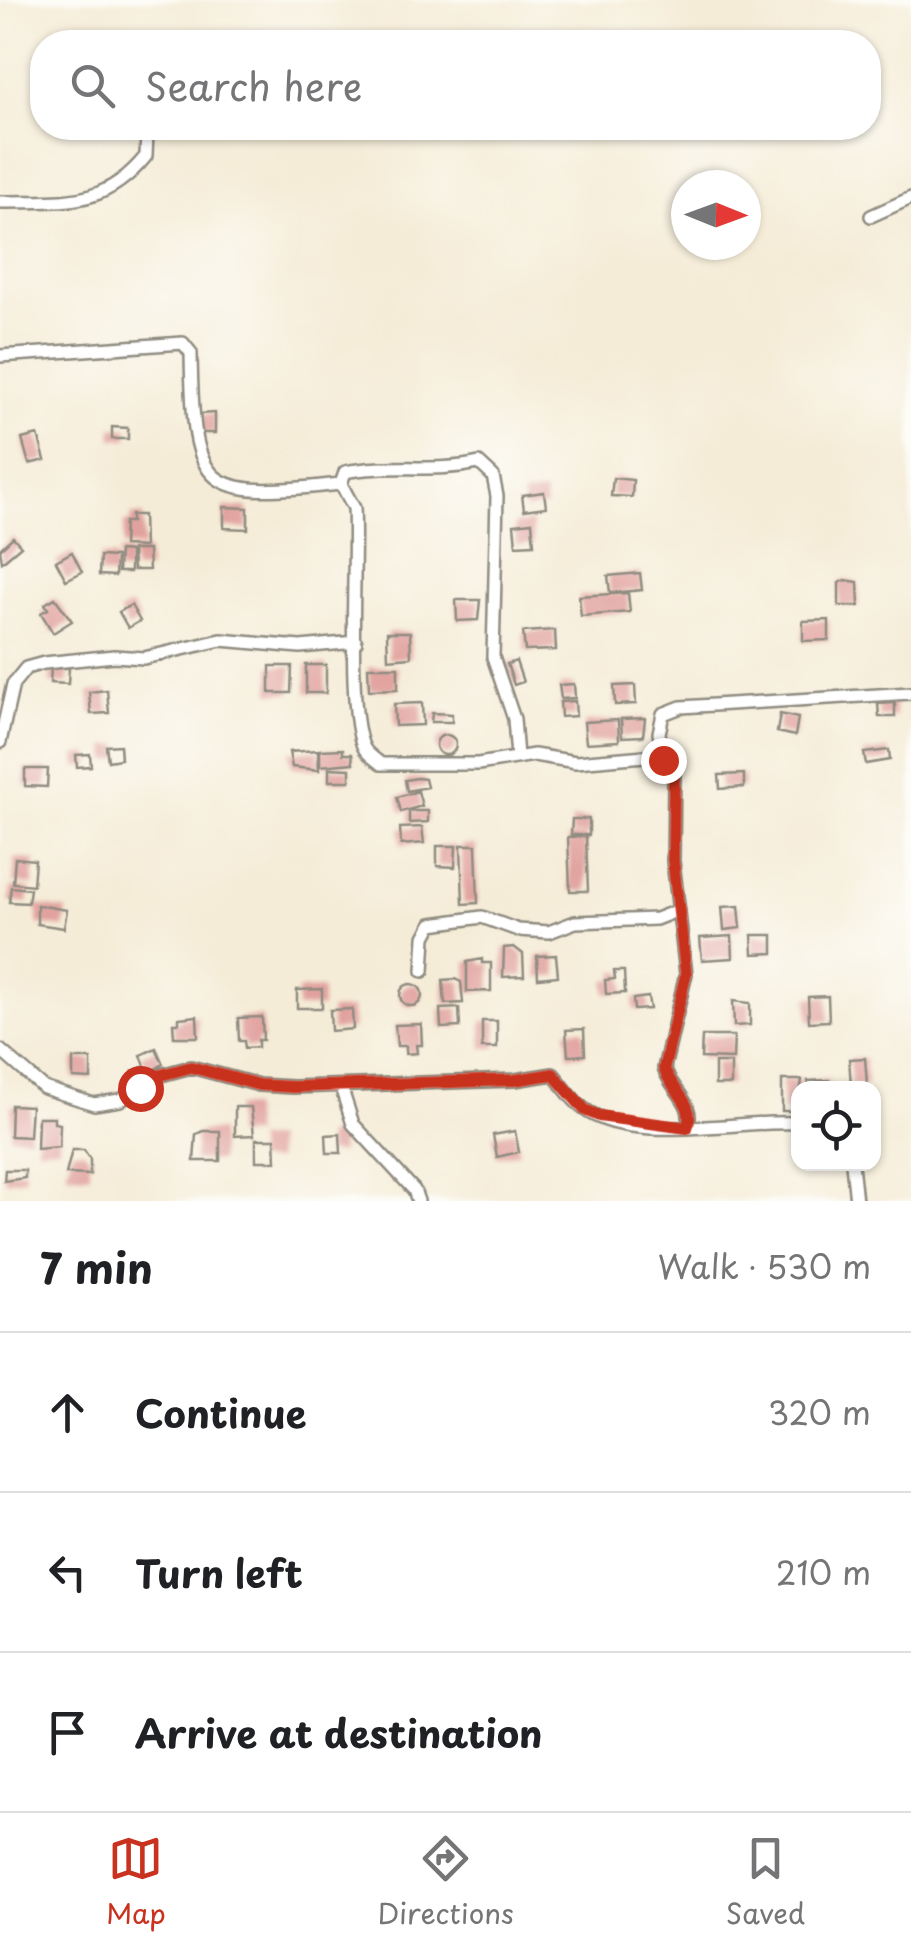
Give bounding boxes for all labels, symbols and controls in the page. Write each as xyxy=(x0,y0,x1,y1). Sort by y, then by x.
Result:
search box xyxy=(30,30,881,140)
text: Search here xyxy=(145,57,362,114)
icon: search xyxy=(65,58,120,113)
north arrow xyxy=(671,170,761,260)
route end xyxy=(641,738,687,784)
route start xyxy=(118,1066,164,1112)
map controls xyxy=(791,1081,881,1171)
button: locate xyxy=(791,1081,881,1171)
text: 7 min xyxy=(40,1235,153,1298)
text: Walk · 530 m xyxy=(658,1242,871,1290)
text: Continue xyxy=(135,1384,306,1441)
icon: ahead xyxy=(40,1385,95,1440)
text: 320 m xyxy=(768,1388,871,1436)
text: Turn left xyxy=(135,1544,303,1601)
icon: left xyxy=(40,1545,95,1600)
text: 210 m xyxy=(776,1548,871,1596)
text: Arrive at destination xyxy=(135,1704,543,1761)
icon: arrive xyxy=(40,1705,95,1760)
tab: Map xyxy=(106,1831,166,1934)
tab: Directions xyxy=(378,1831,514,1934)
tab: Saved xyxy=(726,1831,805,1934)

